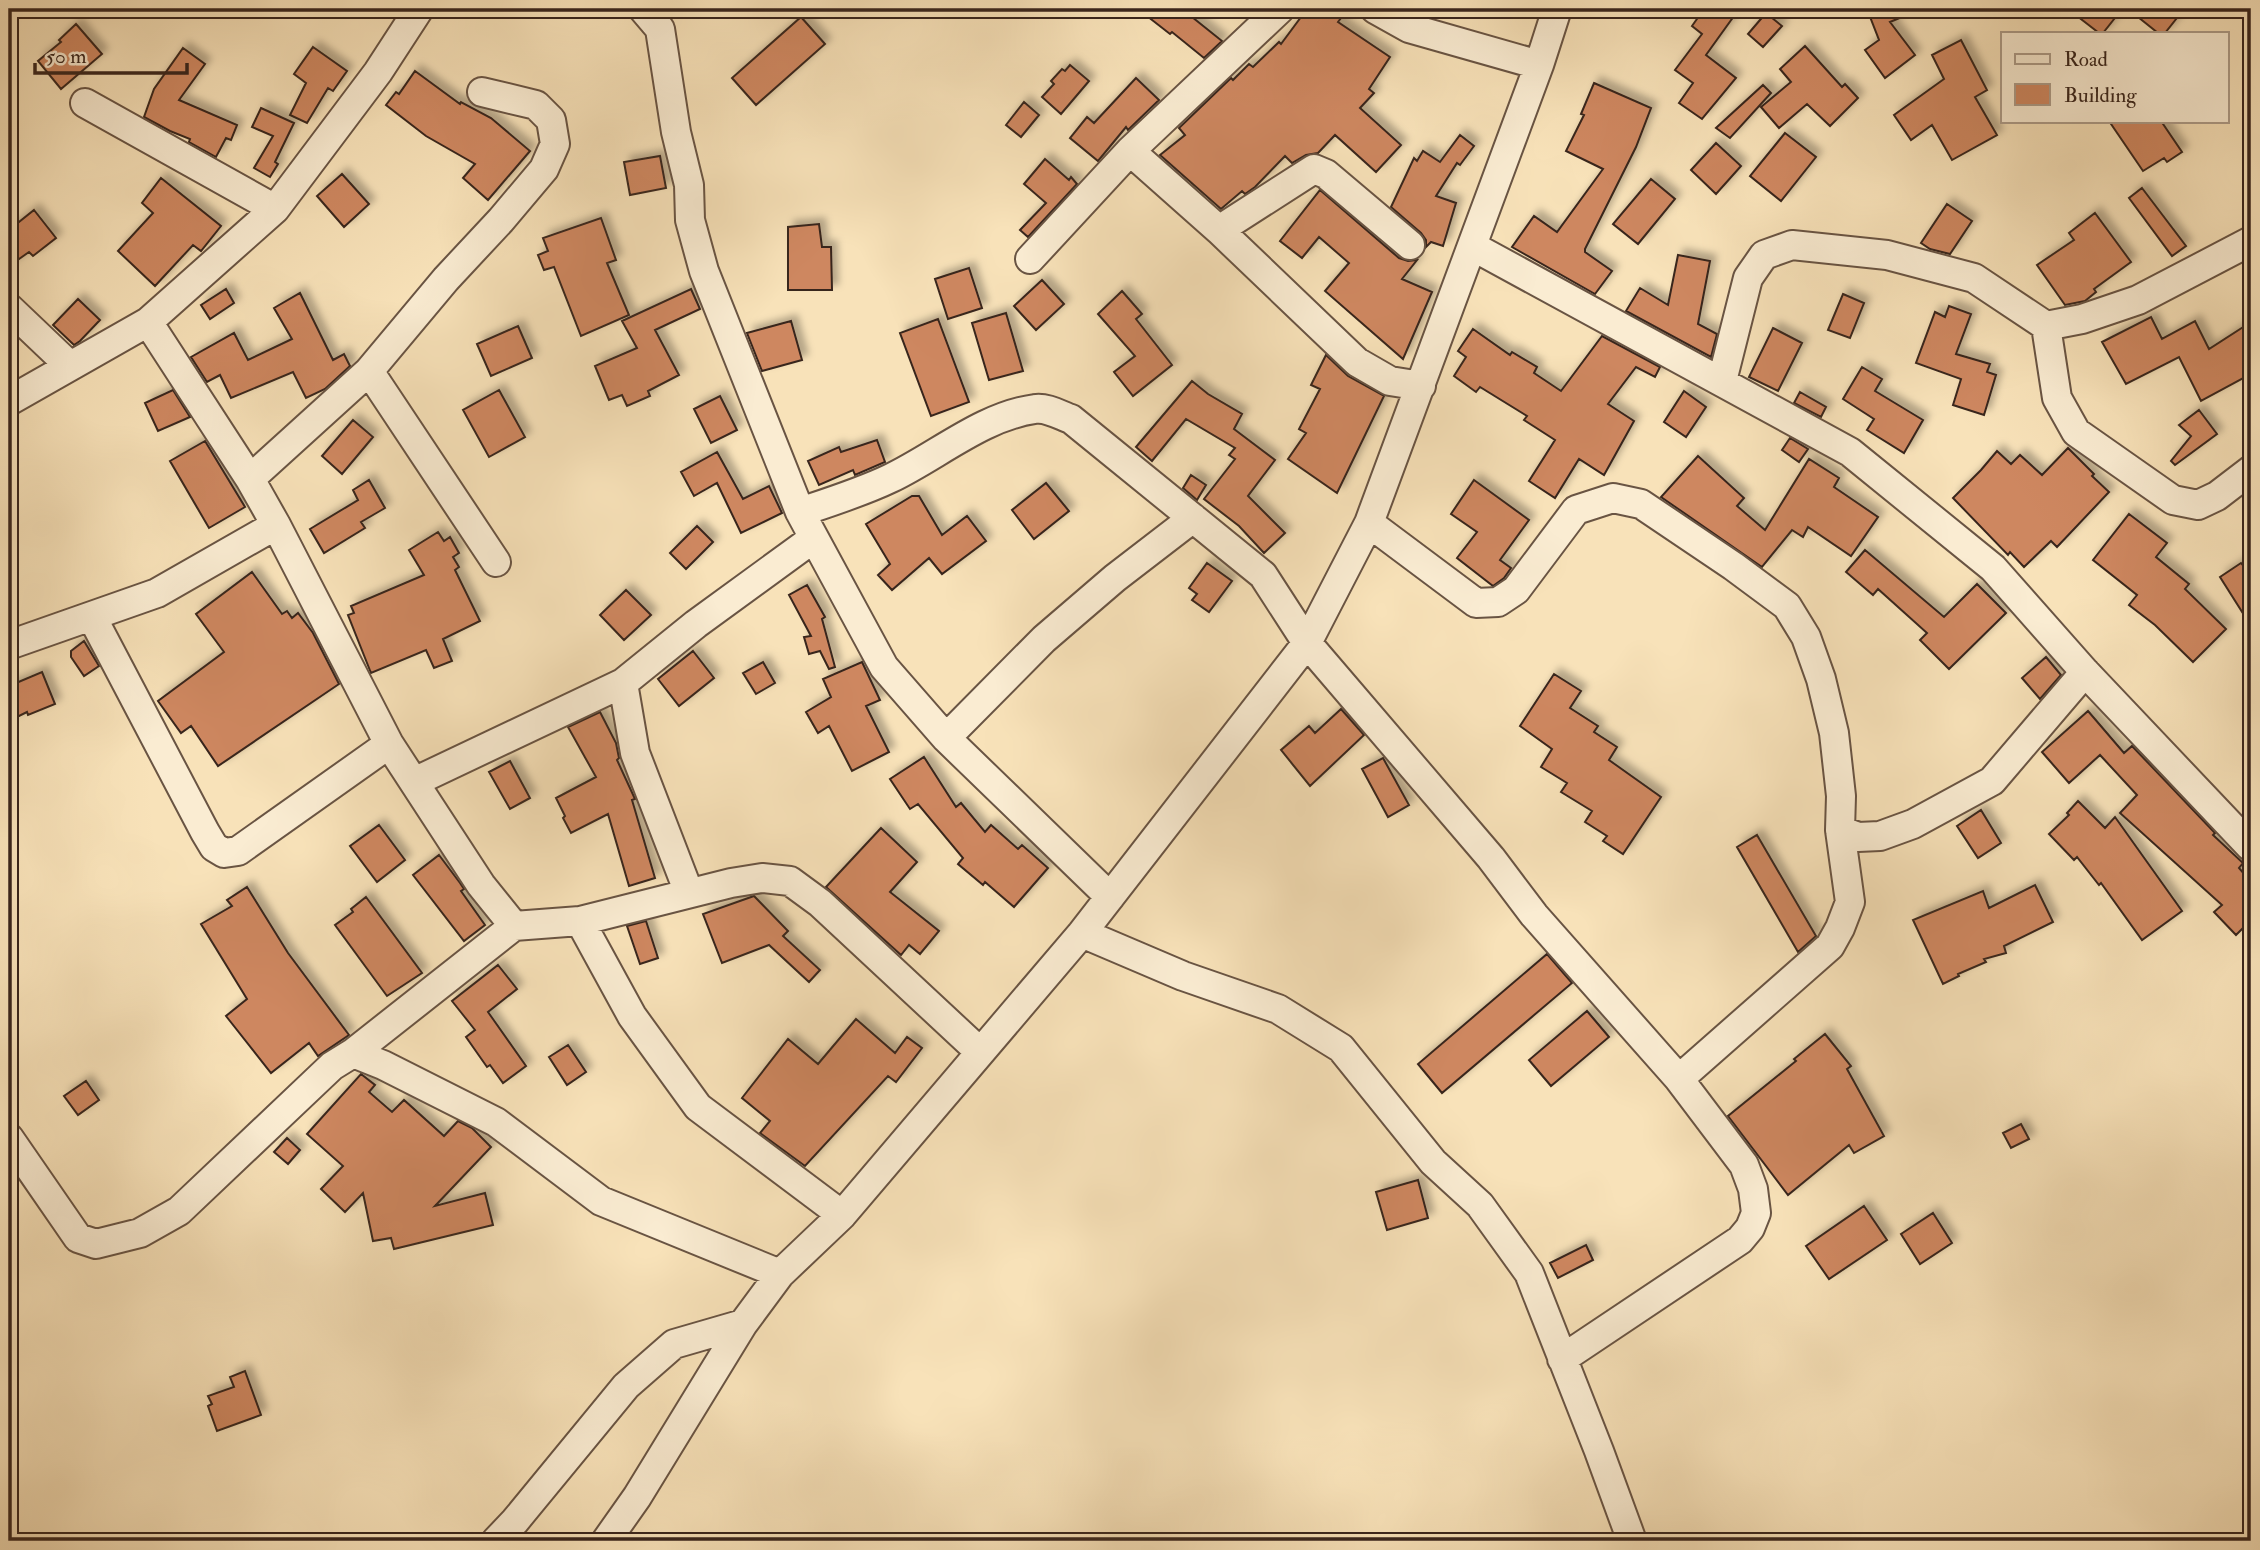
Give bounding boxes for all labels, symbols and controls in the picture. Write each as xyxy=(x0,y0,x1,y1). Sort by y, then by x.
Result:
scale bar xyxy=(35,32,187,76)
legend xyxy=(2001,32,2228,122)
text: 50 m xyxy=(46,43,87,70)
text: Road xyxy=(2064,46,2109,73)
text: Building xyxy=(2064,82,2137,109)

